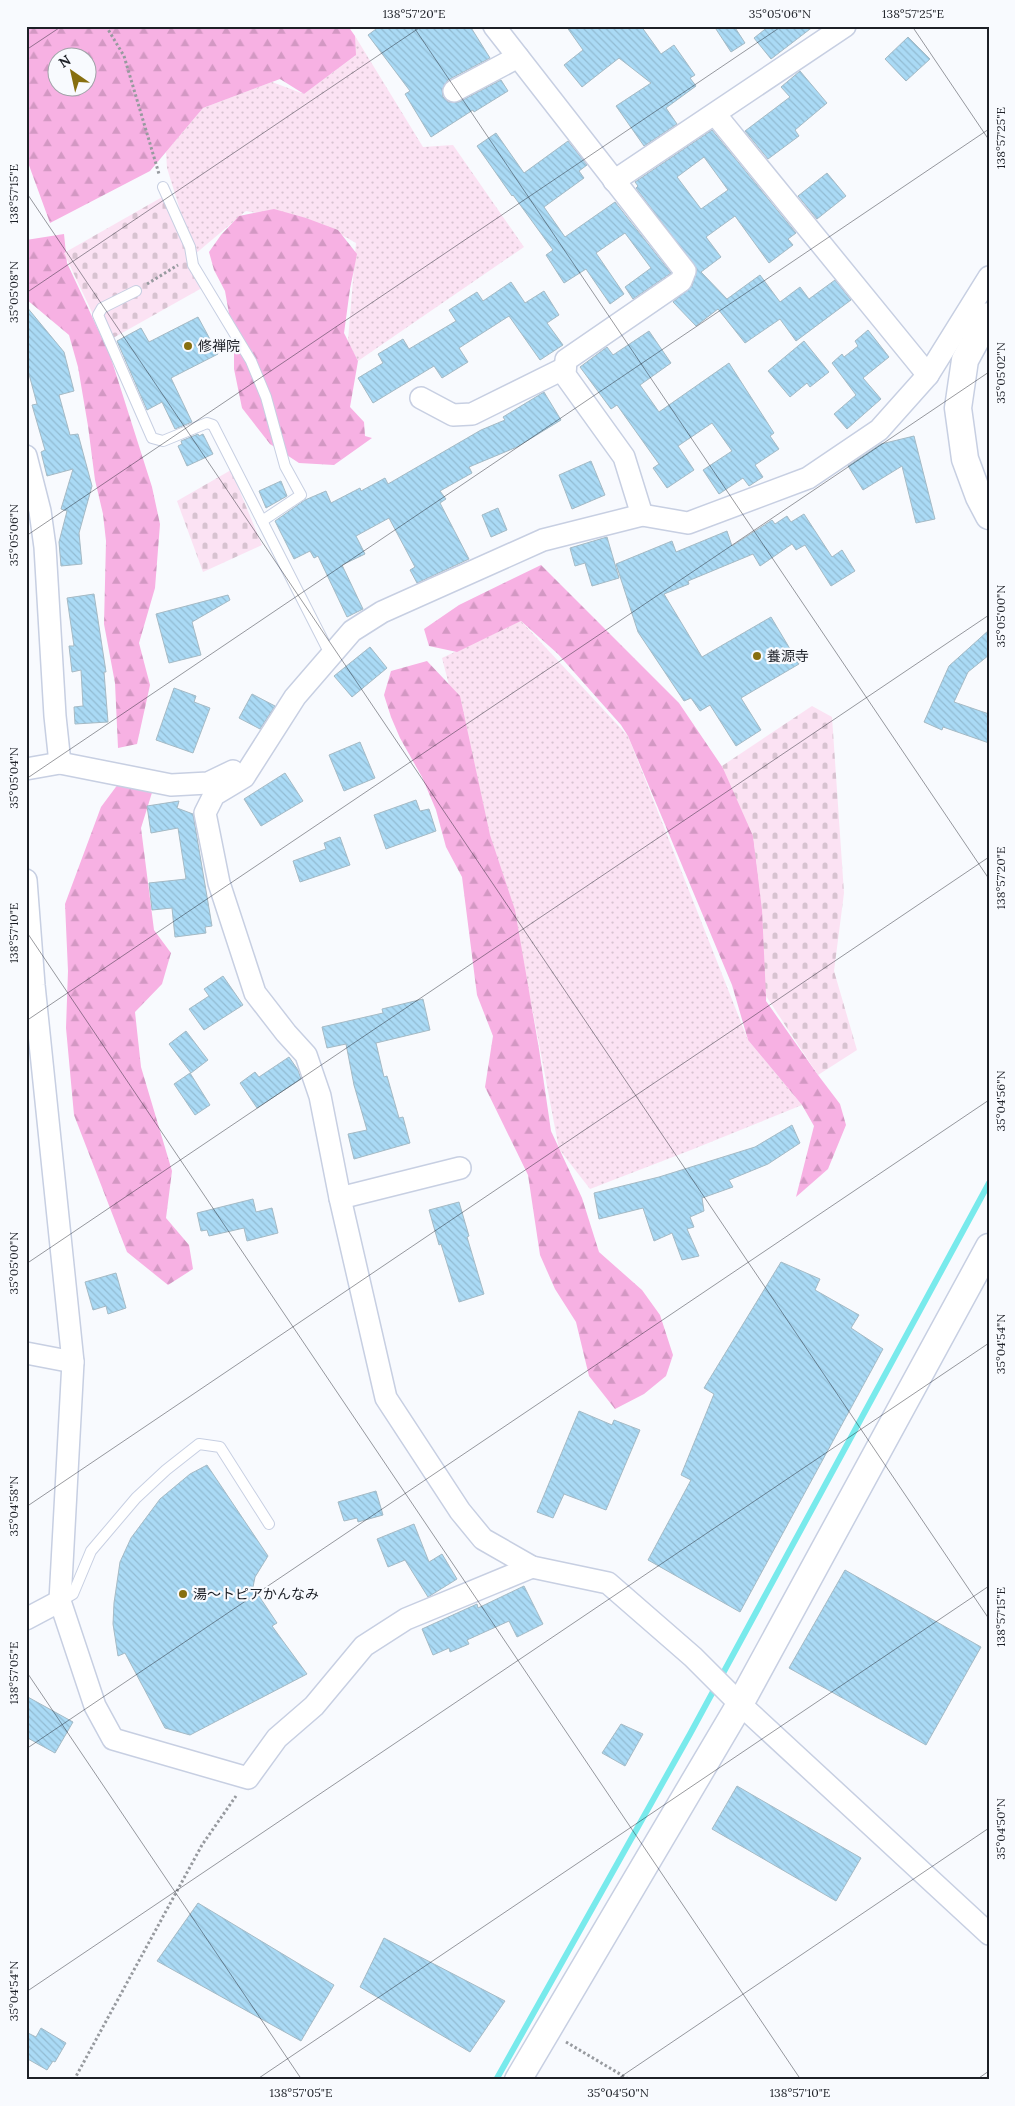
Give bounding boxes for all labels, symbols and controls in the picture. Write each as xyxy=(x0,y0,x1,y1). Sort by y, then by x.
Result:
text: 138°57'20"E xyxy=(383,6,445,21)
text: 35°05'06"N xyxy=(749,6,811,21)
text: 138°57'25"E xyxy=(882,6,944,21)
north arrow xyxy=(48,48,98,98)
text: N xyxy=(55,51,74,72)
text: 138°57'25"E xyxy=(993,107,1008,169)
text: 138°57'15"E xyxy=(6,164,21,224)
text: 35°05'08"N xyxy=(6,261,21,323)
place label: 修禅院 xyxy=(198,337,240,355)
marker: 修禅院 xyxy=(182,340,194,352)
text: 35°05'02"N xyxy=(993,342,1008,404)
text: 35°05'06"N xyxy=(6,504,21,566)
text: 35°05'00"N xyxy=(993,585,1008,647)
place label: 養源寺 xyxy=(767,647,809,665)
marker: 養源寺 xyxy=(751,650,763,662)
text: 35°05'04"N xyxy=(6,747,21,809)
text: 138°57'20"E xyxy=(993,847,1008,909)
text: 138°57'10"E xyxy=(6,903,21,963)
text: 35°04'56"N xyxy=(993,1070,1008,1132)
text: 35°05'00"N xyxy=(6,1232,21,1294)
text: 35°04'54"N xyxy=(993,1314,1008,1374)
text: 35°04'58"N xyxy=(6,1476,21,1536)
place label: 湯～トピアかんなみ xyxy=(193,1585,319,1603)
text: 138°57'15"E xyxy=(993,1587,1008,1647)
marker: 湯～トピアかんなみ xyxy=(177,1588,189,1600)
text: 138°57'05"E xyxy=(6,1642,21,1704)
text: 35°04'50"N xyxy=(993,1798,1008,1860)
text: 35°04'54"N xyxy=(6,1961,21,2021)
text: 138°57'05"E xyxy=(270,2085,332,2100)
text: 35°04'50"N xyxy=(587,2085,649,2100)
text: 138°57'10"E xyxy=(770,2085,830,2100)

